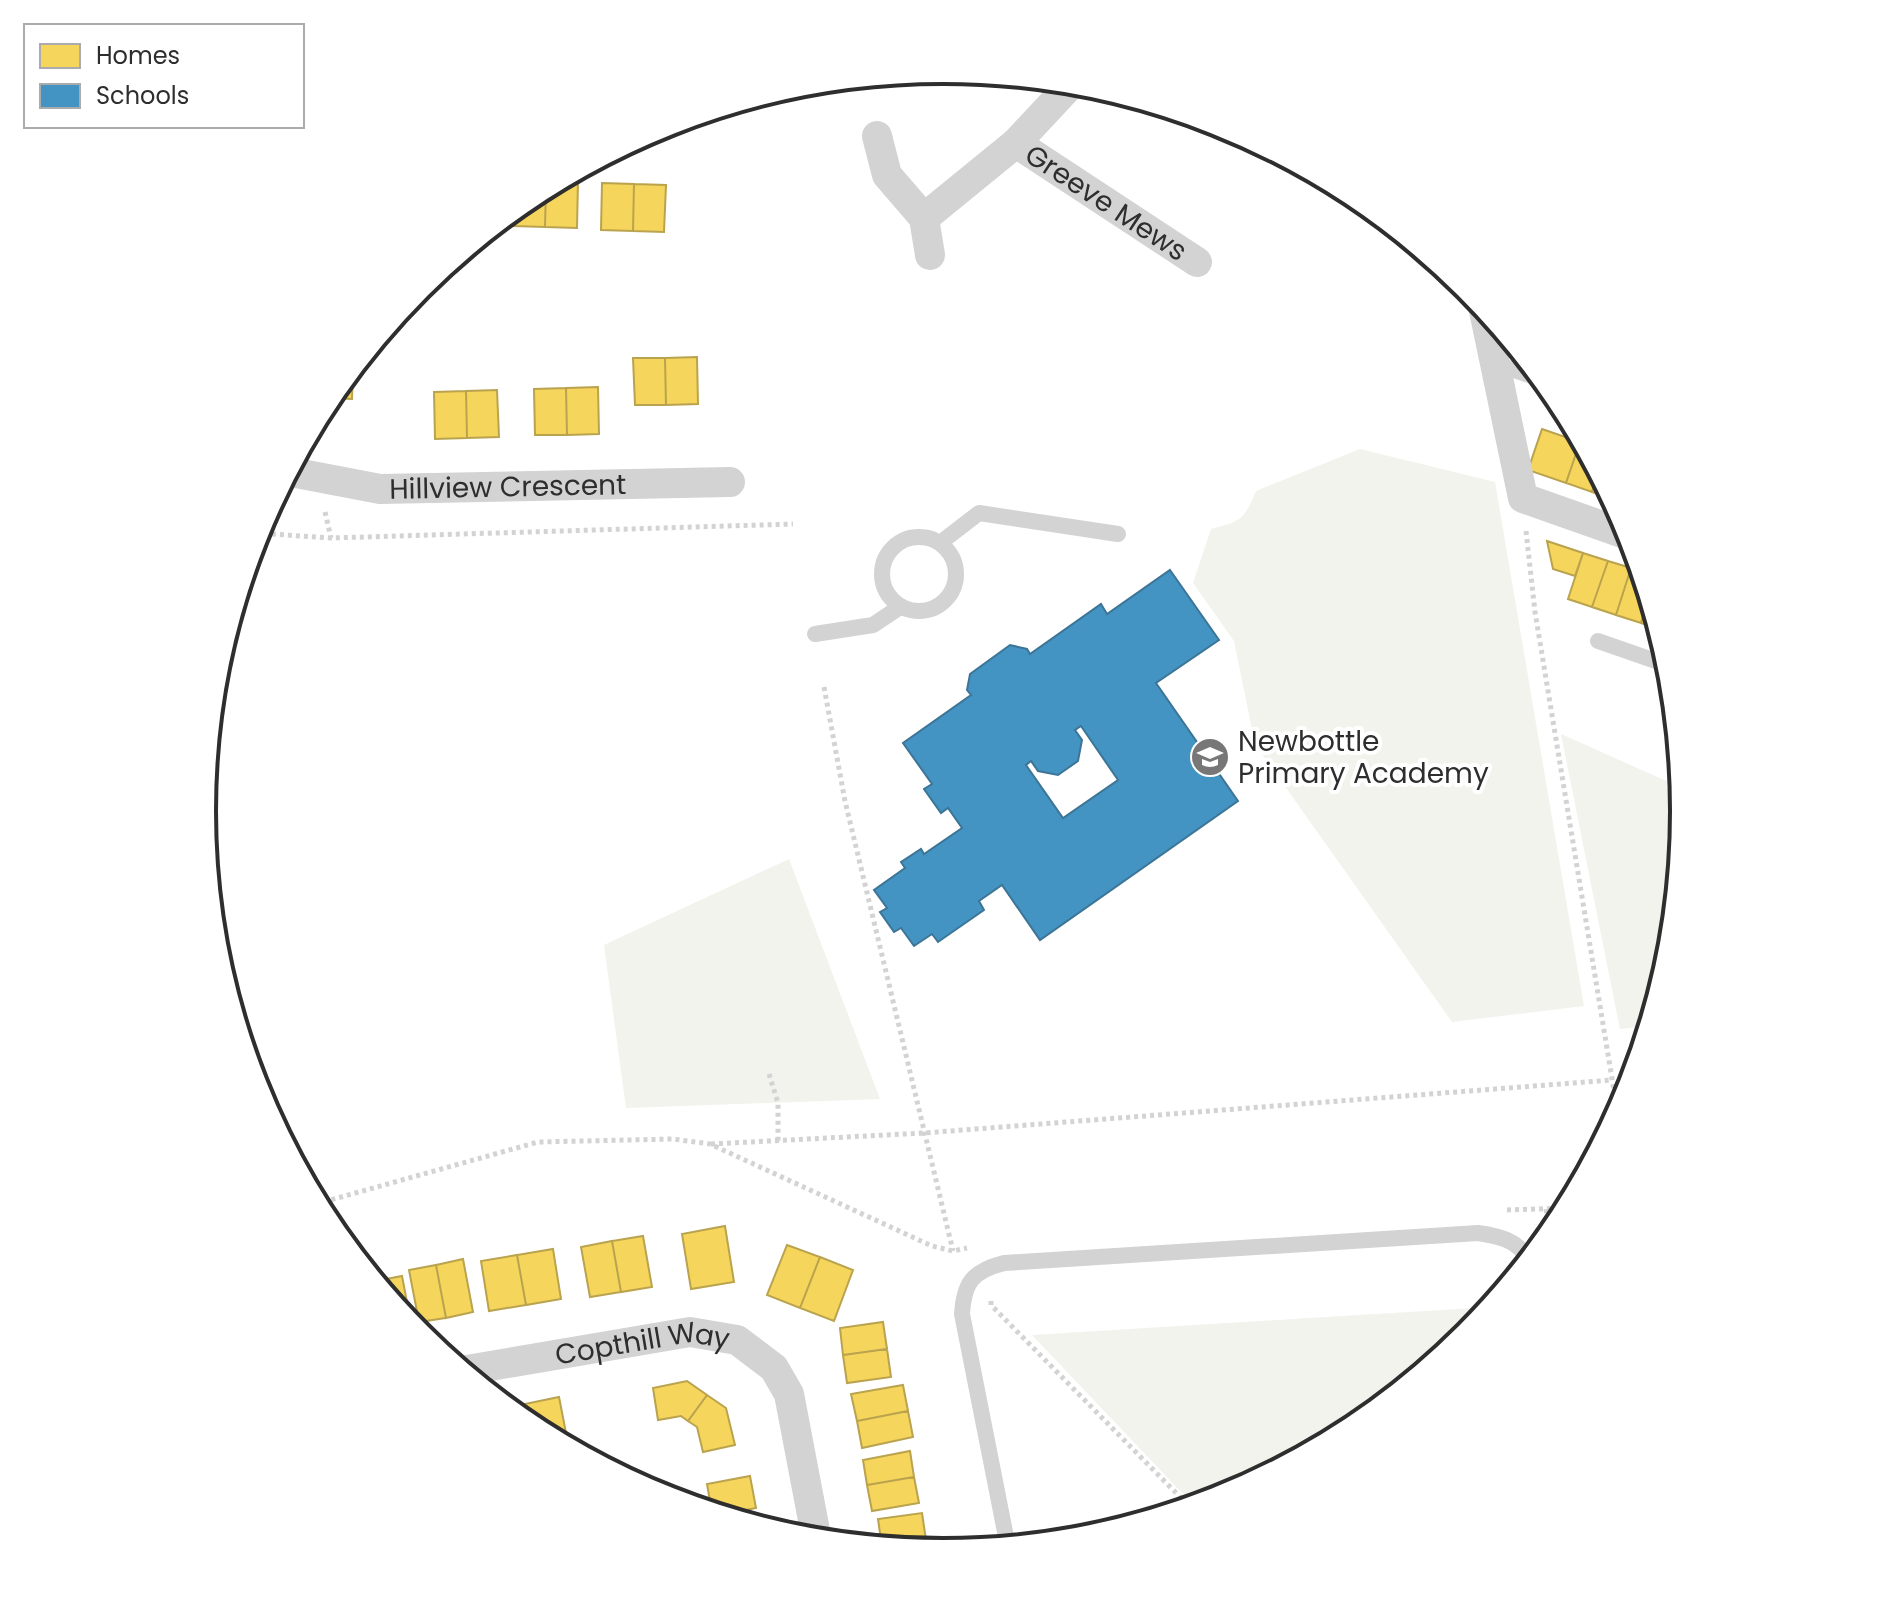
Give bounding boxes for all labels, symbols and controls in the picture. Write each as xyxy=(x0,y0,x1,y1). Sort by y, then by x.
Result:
legend xyxy=(24,24,304,128)
text: Homes xyxy=(96,39,180,72)
text: Schools xyxy=(96,79,189,112)
street label: Greeve Mews xyxy=(1017,135,1195,270)
street label: Hillview Crescent xyxy=(389,465,627,509)
place label: Newbottle Primary Academy xyxy=(1238,722,1489,793)
school or university icon: Newbottle Primary Academy xyxy=(1189,736,1231,778)
street label: Copthill Way xyxy=(552,1312,733,1375)

